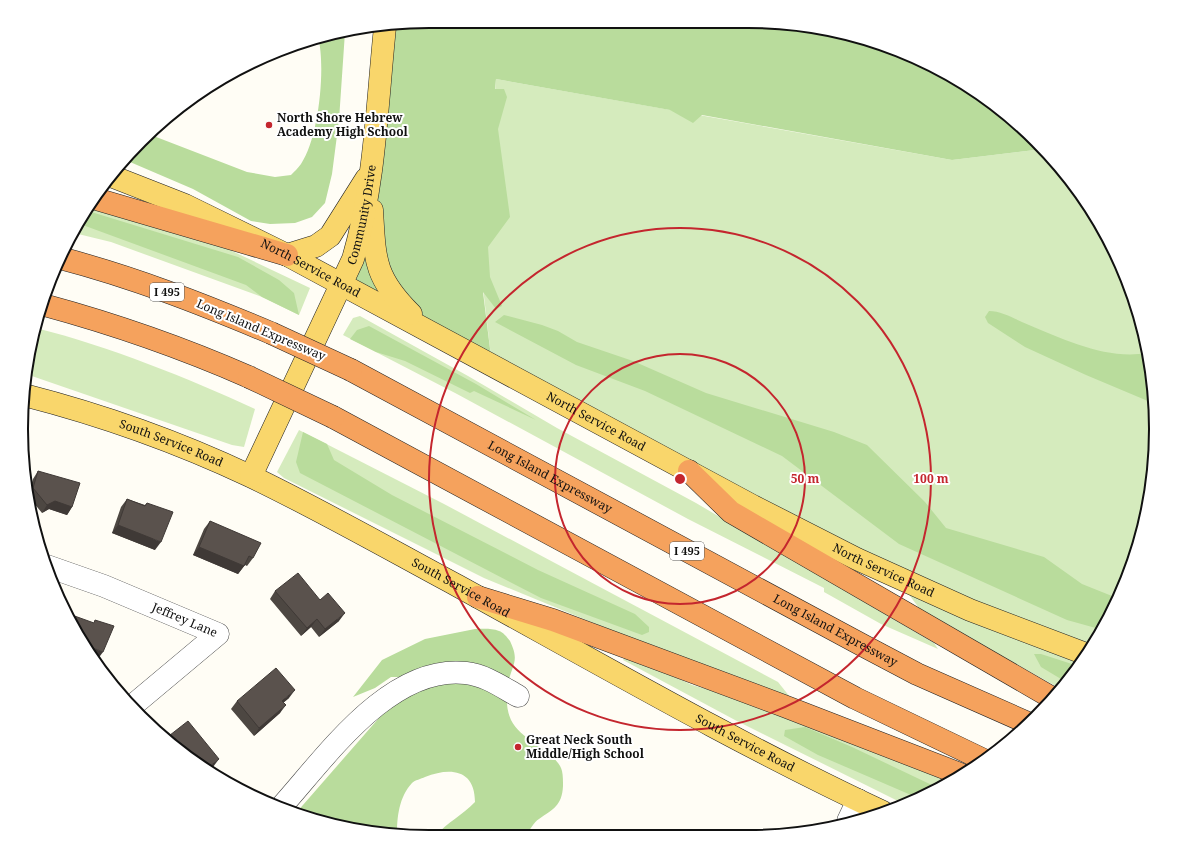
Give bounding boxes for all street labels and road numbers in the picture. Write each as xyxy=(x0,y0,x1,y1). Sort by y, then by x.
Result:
street label: Community Drive xyxy=(342,164,380,268)
street label: North Service Road xyxy=(258,234,364,301)
road number: I 495 xyxy=(150,283,184,301)
street label: Long Island Expressway xyxy=(194,295,328,365)
street label: North Service Road xyxy=(544,387,649,455)
street label: South Service Road xyxy=(117,415,226,471)
street label: Long Island Expressway xyxy=(485,436,616,517)
street label: North Service Road xyxy=(830,539,938,601)
road number: I 495 xyxy=(670,542,704,560)
street label: South Service Road xyxy=(409,553,514,621)
street label: Long Island Expressway xyxy=(770,590,901,670)
street label: Jeffrey Lane xyxy=(149,598,220,641)
street label: South Service Road xyxy=(693,710,798,776)

